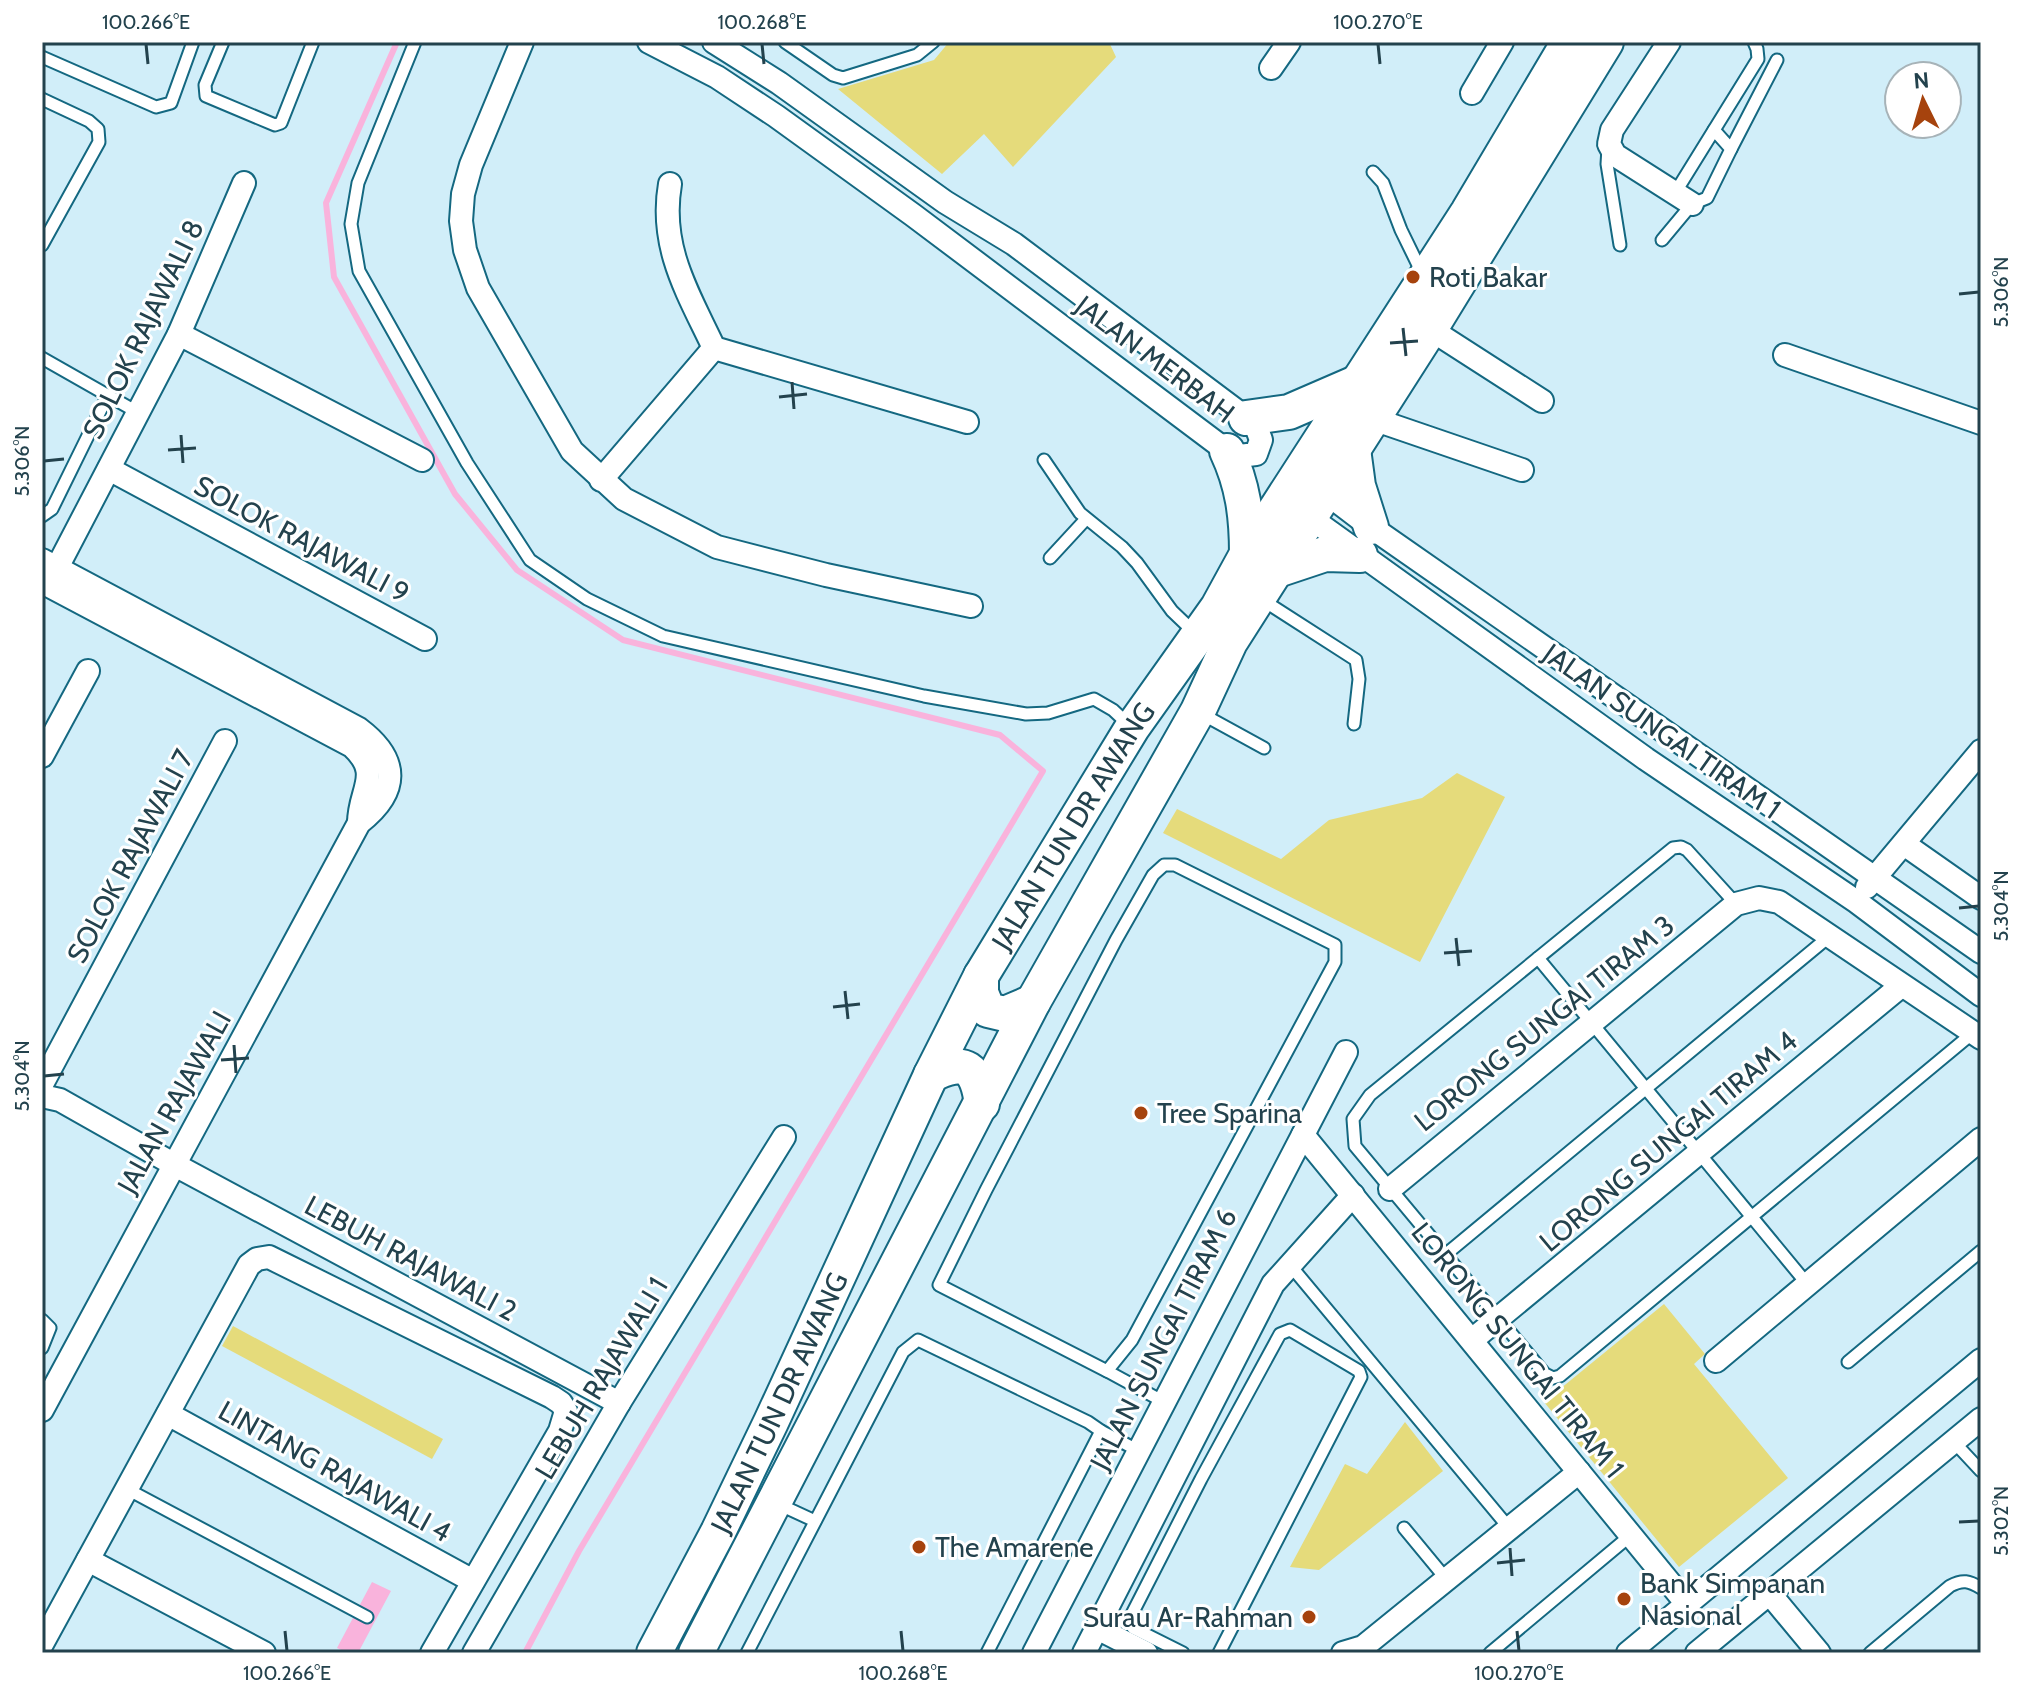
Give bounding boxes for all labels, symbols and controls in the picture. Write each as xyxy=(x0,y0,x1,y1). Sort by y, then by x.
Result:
text: 100.266°E xyxy=(102,10,190,34)
text: 100.268°E xyxy=(717,10,807,34)
text: 100.270°E xyxy=(1333,10,1423,34)
north arrow xyxy=(1883,60,1963,140)
text: N xyxy=(1912,66,1930,95)
street label: SOLOK RAJAWALI 8 xyxy=(75,214,211,444)
text: 5.306°N xyxy=(1989,257,2013,327)
place label: Roti Bakar xyxy=(1429,260,1547,294)
marker: Roti Bakar xyxy=(1404,268,1422,286)
street label: JALAN MERBAH xyxy=(1068,288,1241,430)
text: 5.306°N xyxy=(10,426,34,496)
street label: SOLOK RAJAWALI 9 xyxy=(189,468,415,610)
street label: JALAN SUNGAI TIRAM 1 xyxy=(1536,636,1787,826)
street label: JALAN TUN DR AWANG xyxy=(984,696,1162,957)
street label: SOLOK RAJAWALI 7 xyxy=(59,744,201,968)
text: 5.304°N xyxy=(1989,871,2013,942)
street label: LORONG SUNGAI TIRAM 3 xyxy=(1407,908,1681,1138)
street label: JALAN RAJAWALI xyxy=(109,1005,238,1200)
street label: LORONG SUNGAI TIRAM 4 xyxy=(1532,1023,1804,1259)
text: 5.304°N xyxy=(10,1041,34,1112)
place label: Tree Sparina xyxy=(1157,1096,1303,1130)
marker: Tree Sparina xyxy=(1132,1104,1150,1122)
street label: LEBUH RAJAWALI 2 xyxy=(299,1188,523,1328)
street label: JALAN SUNGAI TIRAM 6 xyxy=(1082,1203,1244,1476)
street label: LORONG SUNGAI TIRAM 1 xyxy=(1405,1216,1631,1484)
street label: JALAN TUN DR AWANG xyxy=(703,1267,855,1539)
street label: LEBUH RAJAWALI 1 xyxy=(527,1271,675,1485)
street label: LINTANG RAJAWALI 4 xyxy=(213,1393,457,1549)
text: 5.302°N xyxy=(1989,1486,2013,1556)
place label: The Amarene xyxy=(935,1530,1094,1564)
marker: The Amarene xyxy=(910,1538,928,1556)
place label: Bank Simpanan Nasional xyxy=(1640,1566,1825,1632)
marker: Bank Simpanan Nasional xyxy=(1615,1590,1633,1608)
place label: Surau Ar-Rahman xyxy=(1083,1600,1293,1634)
marker: Surau Ar-Rahman xyxy=(1300,1608,1318,1626)
text: 100.266°E xyxy=(243,1661,331,1685)
text: 100.268°E xyxy=(858,1661,948,1685)
text: 100.270°E xyxy=(1474,1661,1564,1685)

